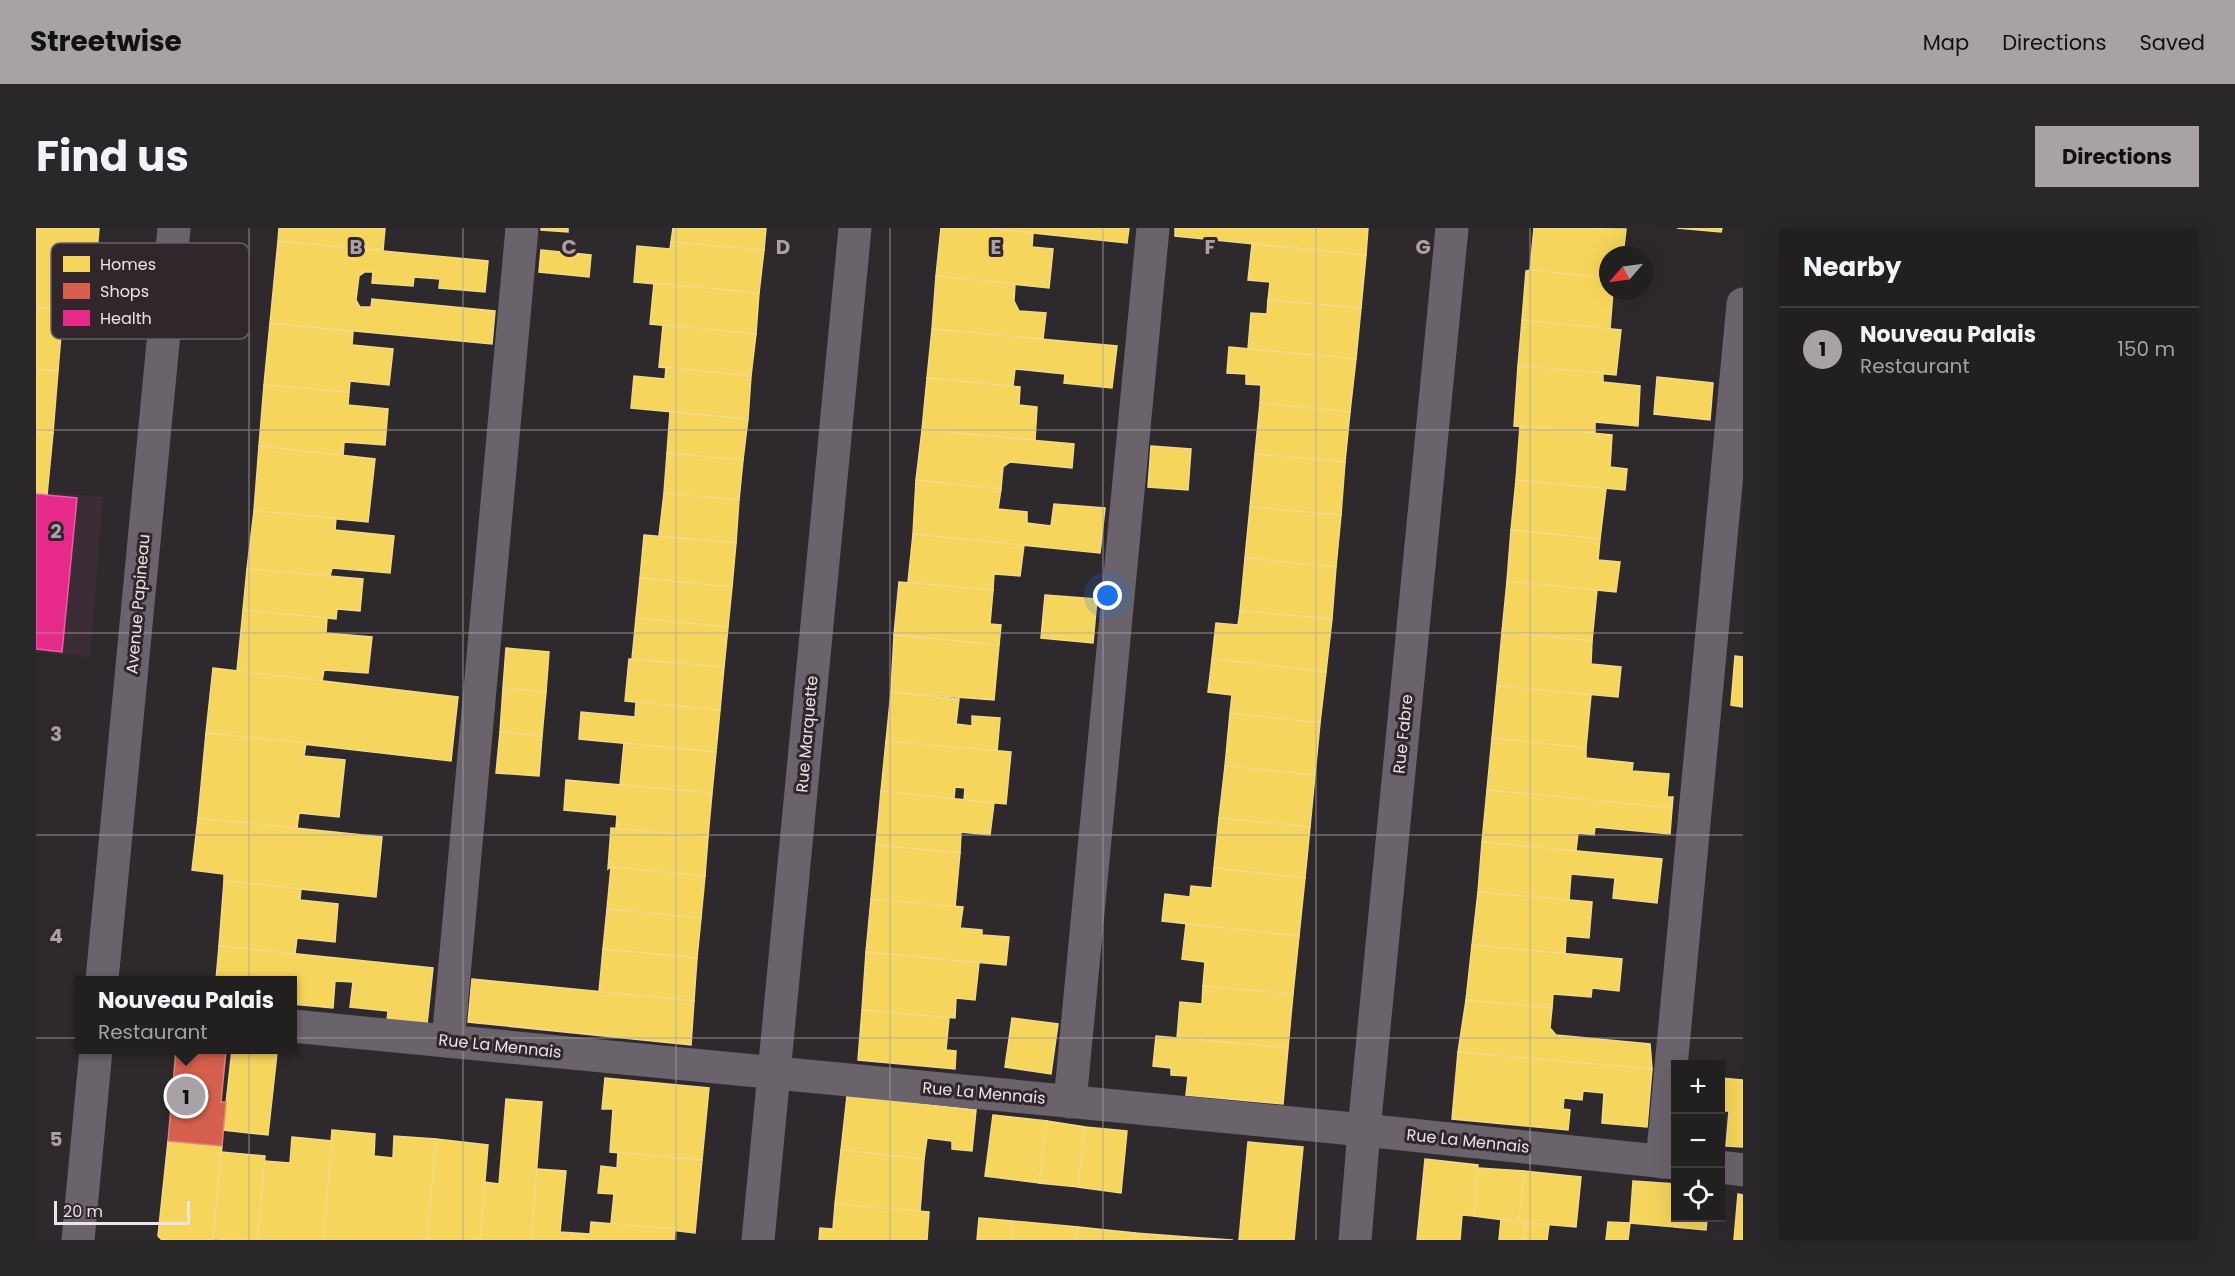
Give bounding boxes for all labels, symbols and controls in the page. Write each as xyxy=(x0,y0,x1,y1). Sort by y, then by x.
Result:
text: Streetwise xyxy=(30,22,182,61)
text: Map xyxy=(1923,28,1969,57)
text: Directions xyxy=(2002,28,2106,57)
text: Saved xyxy=(2139,28,2205,57)
button: Directions xyxy=(2035,126,2199,187)
text: Find us xyxy=(36,127,189,186)
text: B xyxy=(349,233,363,261)
text: C xyxy=(561,233,577,261)
text: D xyxy=(776,233,790,261)
text: E xyxy=(991,233,1001,261)
text: F xyxy=(1205,233,1216,261)
text: G xyxy=(1415,233,1431,261)
legend xyxy=(51,243,249,339)
north arrow xyxy=(1599,246,1653,300)
text: Nearby xyxy=(1803,249,1901,285)
text: Homes xyxy=(100,253,156,276)
text: Shops xyxy=(100,280,149,303)
text: Health xyxy=(100,307,152,330)
text: Nouveau Palais xyxy=(1860,319,2036,350)
text: 1 xyxy=(1819,335,1826,363)
text: 150 m xyxy=(2118,335,2175,363)
text: Restaurant xyxy=(1860,352,1970,380)
text: 2 xyxy=(50,517,62,545)
street label: Avenue Papineau xyxy=(120,533,156,675)
your location xyxy=(1093,581,1122,610)
street label: Rue Marquette xyxy=(790,675,824,793)
street label: Rue Fabre xyxy=(1387,693,1419,775)
text: 3 xyxy=(50,720,62,748)
text: 4 xyxy=(49,922,63,950)
popup xyxy=(75,976,297,1054)
text: Nouveau Palais xyxy=(98,985,274,1016)
text: Restaurant xyxy=(98,1018,208,1046)
street label: Rue La Mennais xyxy=(437,1028,563,1064)
map controls xyxy=(1671,1060,1725,1222)
button: + xyxy=(1671,1060,1725,1114)
pin: 1 xyxy=(166,1074,206,1118)
street label: Rue La Mennais xyxy=(922,1076,1046,1110)
button: − xyxy=(1671,1114,1725,1168)
street label: Rue La Mennais xyxy=(1405,1123,1531,1159)
text: 5 xyxy=(50,1125,63,1153)
button: locate xyxy=(1671,1168,1725,1222)
scale bar xyxy=(54,1198,190,1226)
text: 20 m xyxy=(63,1200,103,1223)

